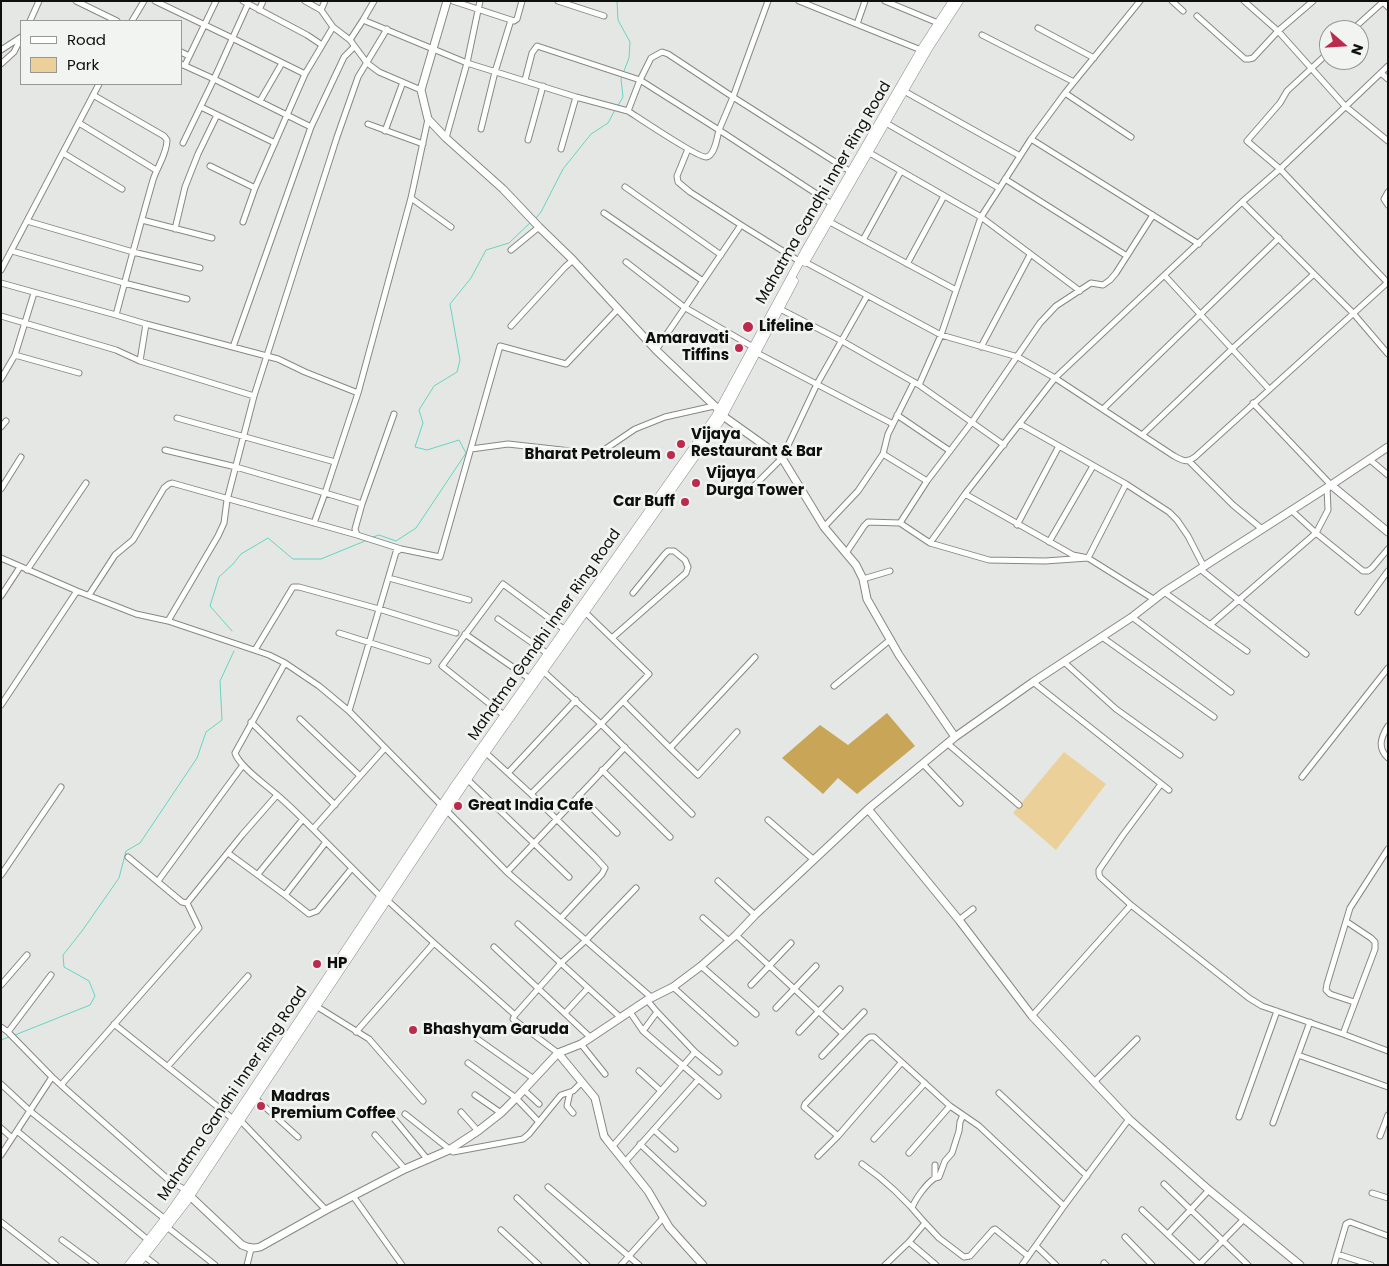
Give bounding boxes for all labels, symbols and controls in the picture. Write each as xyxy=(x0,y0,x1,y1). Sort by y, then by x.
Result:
legend xyxy=(20,20,182,85)
north arrow xyxy=(1319,20,1369,70)
text: Road xyxy=(67,29,106,50)
text: N xyxy=(1346,41,1368,58)
text: Park xyxy=(67,54,99,75)
street label: Mahatma Gandhi Inner Ring Road xyxy=(753,78,895,308)
place label: Lifeline xyxy=(759,318,813,336)
marker: Lifeline xyxy=(741,320,755,334)
place label: Amaravati Tiffins xyxy=(645,330,729,365)
marker: Amaravati Tiffins xyxy=(733,342,745,354)
place label: Vijaya Restaurant & Bar xyxy=(691,426,822,461)
marker: Vijaya Restaurant & Bar xyxy=(675,438,687,450)
place label: Bharat Petroleum xyxy=(525,446,661,464)
marker: Bharat Petroleum xyxy=(665,449,677,461)
place label: Vijaya Durga Tower xyxy=(706,465,804,500)
marker: Vijaya Durga Tower xyxy=(690,477,702,489)
place label: Car Buff xyxy=(613,493,675,511)
marker: Car Buff xyxy=(679,496,691,508)
street label: Mahatma Gandhi Inner Ring Road xyxy=(465,526,625,744)
place label: Great India Cafe xyxy=(468,797,593,815)
marker: Great India Cafe xyxy=(452,800,464,812)
place label: HP xyxy=(327,955,347,973)
marker: HP xyxy=(311,958,323,970)
street label: Mahatma Gandhi Inner Ring Road xyxy=(155,984,311,1204)
place label: Bhashyam Garuda xyxy=(423,1021,569,1039)
marker: Bhashyam Garuda xyxy=(407,1024,419,1036)
place label: Madras Premium Coffee xyxy=(271,1088,396,1123)
marker: Madras Premium Coffee xyxy=(255,1100,267,1112)

